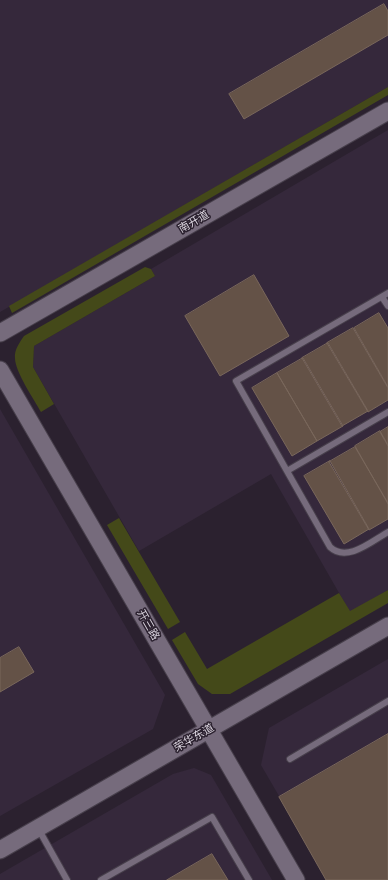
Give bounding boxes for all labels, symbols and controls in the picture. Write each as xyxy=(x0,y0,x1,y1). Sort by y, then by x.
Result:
street label: 南开道 xyxy=(176,208,212,236)
street label: 开三路 xyxy=(134,607,162,643)
street label: 荣华东道 xyxy=(172,721,216,755)

